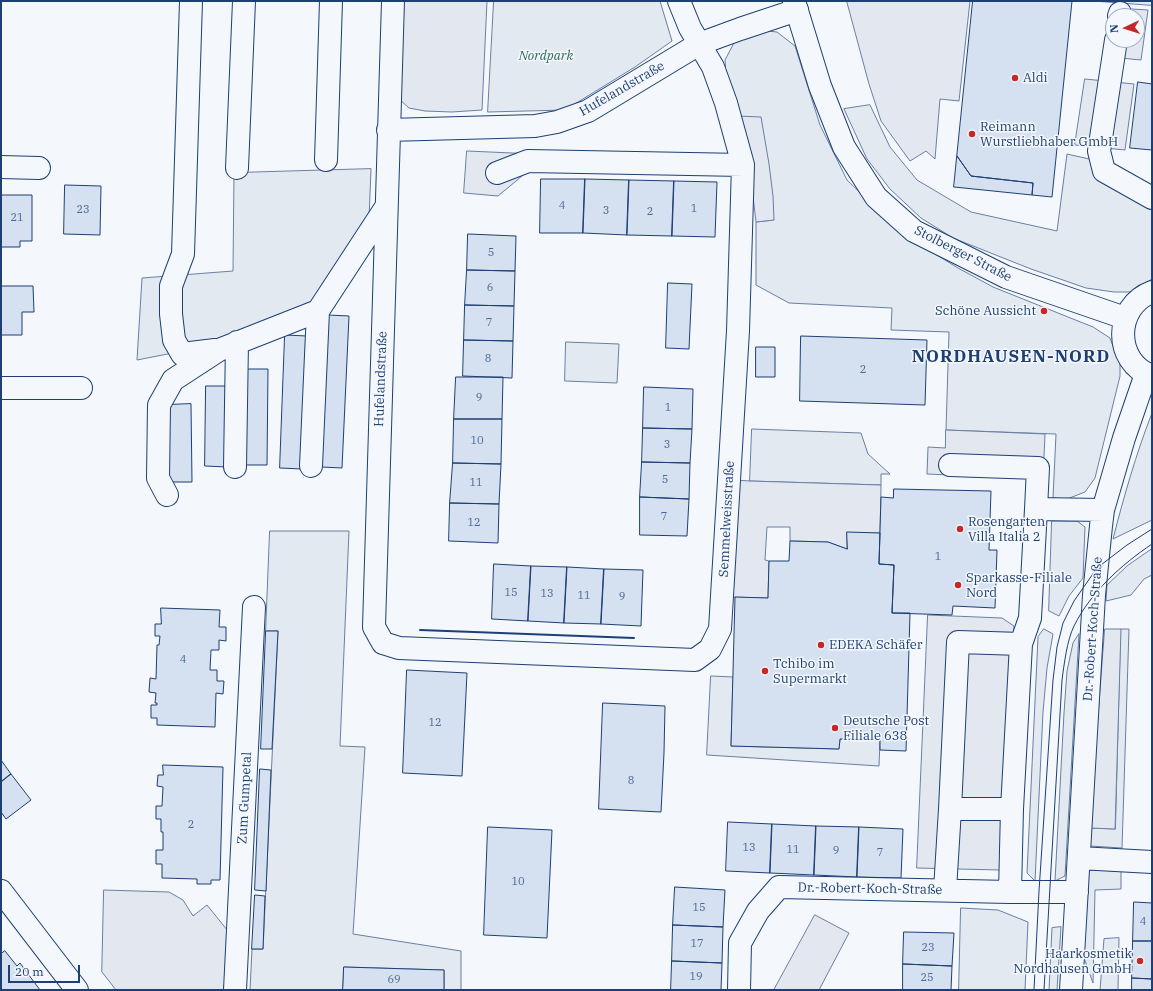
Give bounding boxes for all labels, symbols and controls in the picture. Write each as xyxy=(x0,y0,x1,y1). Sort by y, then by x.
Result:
north arrow xyxy=(1105,8,1145,48)
text: N xyxy=(1107,24,1121,34)
park label: Nordpark xyxy=(519,48,573,64)
street label: Hufelandstraße xyxy=(577,58,667,120)
place label: Aldi xyxy=(1023,70,1048,86)
marker: Aldi xyxy=(1010,73,1020,83)
place label: Reimann Wurstliebhaber GmbH xyxy=(980,119,1118,150)
marker: Reimann Wurstliebhaber GmbH xyxy=(967,129,977,139)
house number: 4 xyxy=(559,199,565,213)
house number: 1 xyxy=(691,202,697,216)
house number: 23 xyxy=(76,203,90,217)
house number: 3 xyxy=(603,204,609,218)
house number: 2 xyxy=(647,205,653,219)
house number: 21 xyxy=(10,211,24,225)
street label: Stolberger Straße xyxy=(912,223,1014,285)
house number: 5 xyxy=(488,246,494,260)
house number: 6 xyxy=(487,281,493,295)
place label: Schöne Aussicht xyxy=(935,303,1036,319)
marker: Schöne Aussicht xyxy=(1039,306,1049,316)
house number: 7 xyxy=(486,316,492,330)
street label: Hufelandstraße xyxy=(372,331,390,427)
district label: NORDHAUSEN-NORD xyxy=(912,347,1110,367)
house number: 8 xyxy=(485,352,491,366)
house number: 2 xyxy=(860,363,866,377)
house number: 9 xyxy=(476,391,482,405)
house number: 1 xyxy=(665,401,671,415)
house number: 10 xyxy=(470,434,484,448)
house number: 3 xyxy=(664,438,670,452)
street label: Semmelweisstraße xyxy=(716,460,738,578)
house number: 5 xyxy=(662,473,668,487)
house number: 11 xyxy=(469,476,483,490)
house number: 7 xyxy=(661,510,667,524)
place label: Rosengarten Villa Italia 2 xyxy=(968,514,1045,545)
house number: 12 xyxy=(467,516,481,530)
marker: Rosengarten Villa Italia 2 xyxy=(955,524,965,534)
house number: 1 xyxy=(935,550,941,564)
street label: Dr.-Robert-Koch-Straße xyxy=(1080,556,1106,702)
place label: Sparkasse-Filiale Nord xyxy=(966,570,1072,601)
marker: Sparkasse-Filiale Nord xyxy=(953,580,963,590)
house number: 15 xyxy=(504,586,518,600)
house number: 13 xyxy=(540,587,554,601)
house number: 11 xyxy=(577,589,591,603)
house number: 9 xyxy=(619,590,625,604)
place label: EDEKA Schäfer xyxy=(829,637,923,653)
marker: EDEKA Schäfer xyxy=(816,640,826,650)
house number: 4 xyxy=(180,653,186,667)
place label: Tchibo im Supermarkt xyxy=(773,656,847,687)
marker: Tchibo im Supermarkt xyxy=(760,666,770,676)
place label: Deutsche Post Filiale 638 xyxy=(843,713,929,744)
house number: 12 xyxy=(428,716,442,730)
marker: Deutsche Post Filiale 638 xyxy=(830,723,840,733)
street label: Zum Gumpetal xyxy=(235,752,255,844)
house number: 8 xyxy=(628,774,634,788)
house number: 2 xyxy=(188,818,194,832)
house number: 13 xyxy=(742,841,756,855)
house number: 11 xyxy=(786,843,800,857)
house number: 9 xyxy=(833,844,839,858)
house number: 7 xyxy=(877,846,883,860)
house number: 10 xyxy=(511,875,525,889)
street label: Dr.-Robert-Koch-Straße xyxy=(798,880,942,898)
house number: 15 xyxy=(692,901,706,915)
house number: 4 xyxy=(1140,915,1146,929)
house number: 17 xyxy=(690,937,704,951)
house number: 23 xyxy=(921,941,935,955)
place label: Haarkosmetik Nordhausen GmbH xyxy=(1013,946,1132,977)
marker: Haarkosmetik Nordhausen GmbH xyxy=(1135,956,1145,966)
scale bar xyxy=(10,957,82,983)
text: 20 m xyxy=(15,964,44,979)
house number: 19 xyxy=(689,970,703,984)
house number: 25 xyxy=(920,971,934,985)
house number: 69 xyxy=(387,973,401,987)

